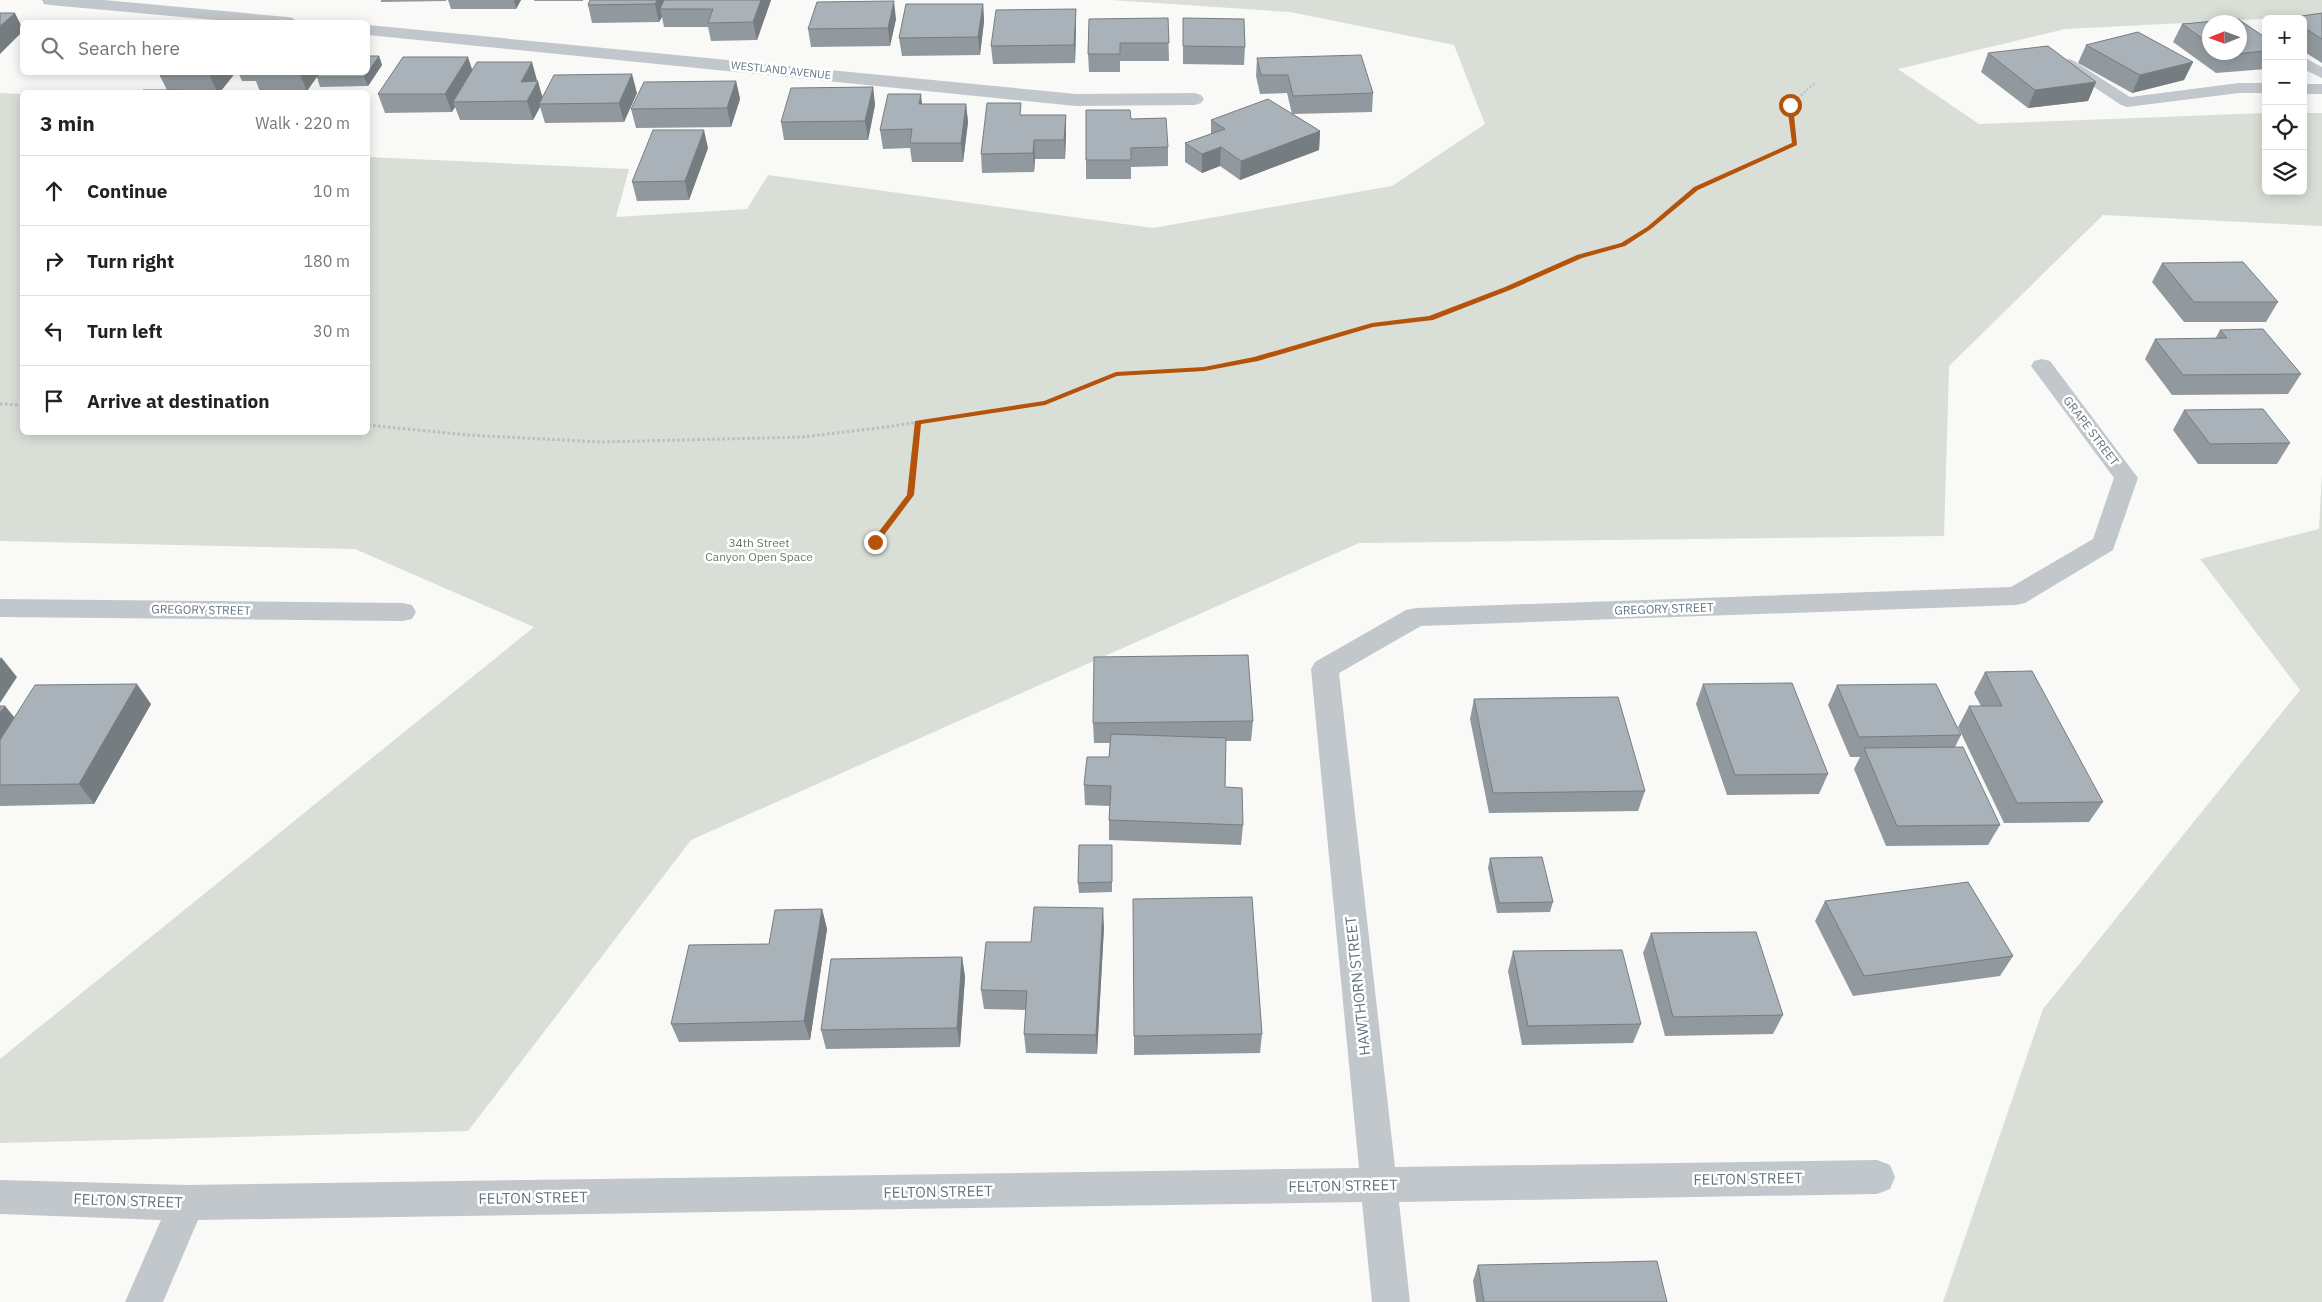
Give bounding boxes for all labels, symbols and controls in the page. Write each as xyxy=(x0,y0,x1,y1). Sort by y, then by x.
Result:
north arrow xyxy=(2202,15,2247,60)
map controls xyxy=(2262,15,2307,195)
button: + xyxy=(2262,15,2307,60)
search box xyxy=(20,20,370,75)
icon: search xyxy=(38,34,66,62)
text: Search here xyxy=(78,36,180,60)
street label: WESTLAND AVENUE xyxy=(730,58,832,82)
button: − xyxy=(2262,60,2307,105)
route start xyxy=(1779,94,1802,117)
button: locate xyxy=(2262,105,2307,150)
text: 3 min xyxy=(40,109,95,137)
text: Walk · 220 m xyxy=(255,113,350,133)
button: layers xyxy=(2262,150,2307,195)
icon: ahead xyxy=(40,177,68,205)
text: Continue xyxy=(87,179,167,203)
text: 10 m xyxy=(313,181,350,201)
icon: right xyxy=(40,247,68,275)
text: Turn right xyxy=(87,249,174,273)
text: 180 m xyxy=(303,251,350,271)
icon: left xyxy=(40,317,68,345)
text: Turn left xyxy=(87,319,163,343)
text: 30 m xyxy=(313,321,350,341)
icon: arrive xyxy=(40,387,68,415)
text: Arrive at destination xyxy=(87,389,270,413)
street label: GRAPE STREET xyxy=(2060,393,2122,468)
route end xyxy=(864,531,887,554)
park label: 34th Street Canyon Open Space xyxy=(705,535,813,564)
street label: GREGORY STREET xyxy=(1614,599,1714,618)
street label: GREGORY STREET xyxy=(151,601,251,618)
street label: HAWTHORN STREET xyxy=(1341,915,1374,1057)
street label: FELTON STREET xyxy=(1693,1168,1803,1189)
street label: FELTON STREET xyxy=(1288,1175,1398,1196)
street label: FELTON STREET xyxy=(883,1181,993,1202)
street label: FELTON STREET xyxy=(478,1187,588,1208)
street label: FELTON STREET xyxy=(73,1189,183,1212)

